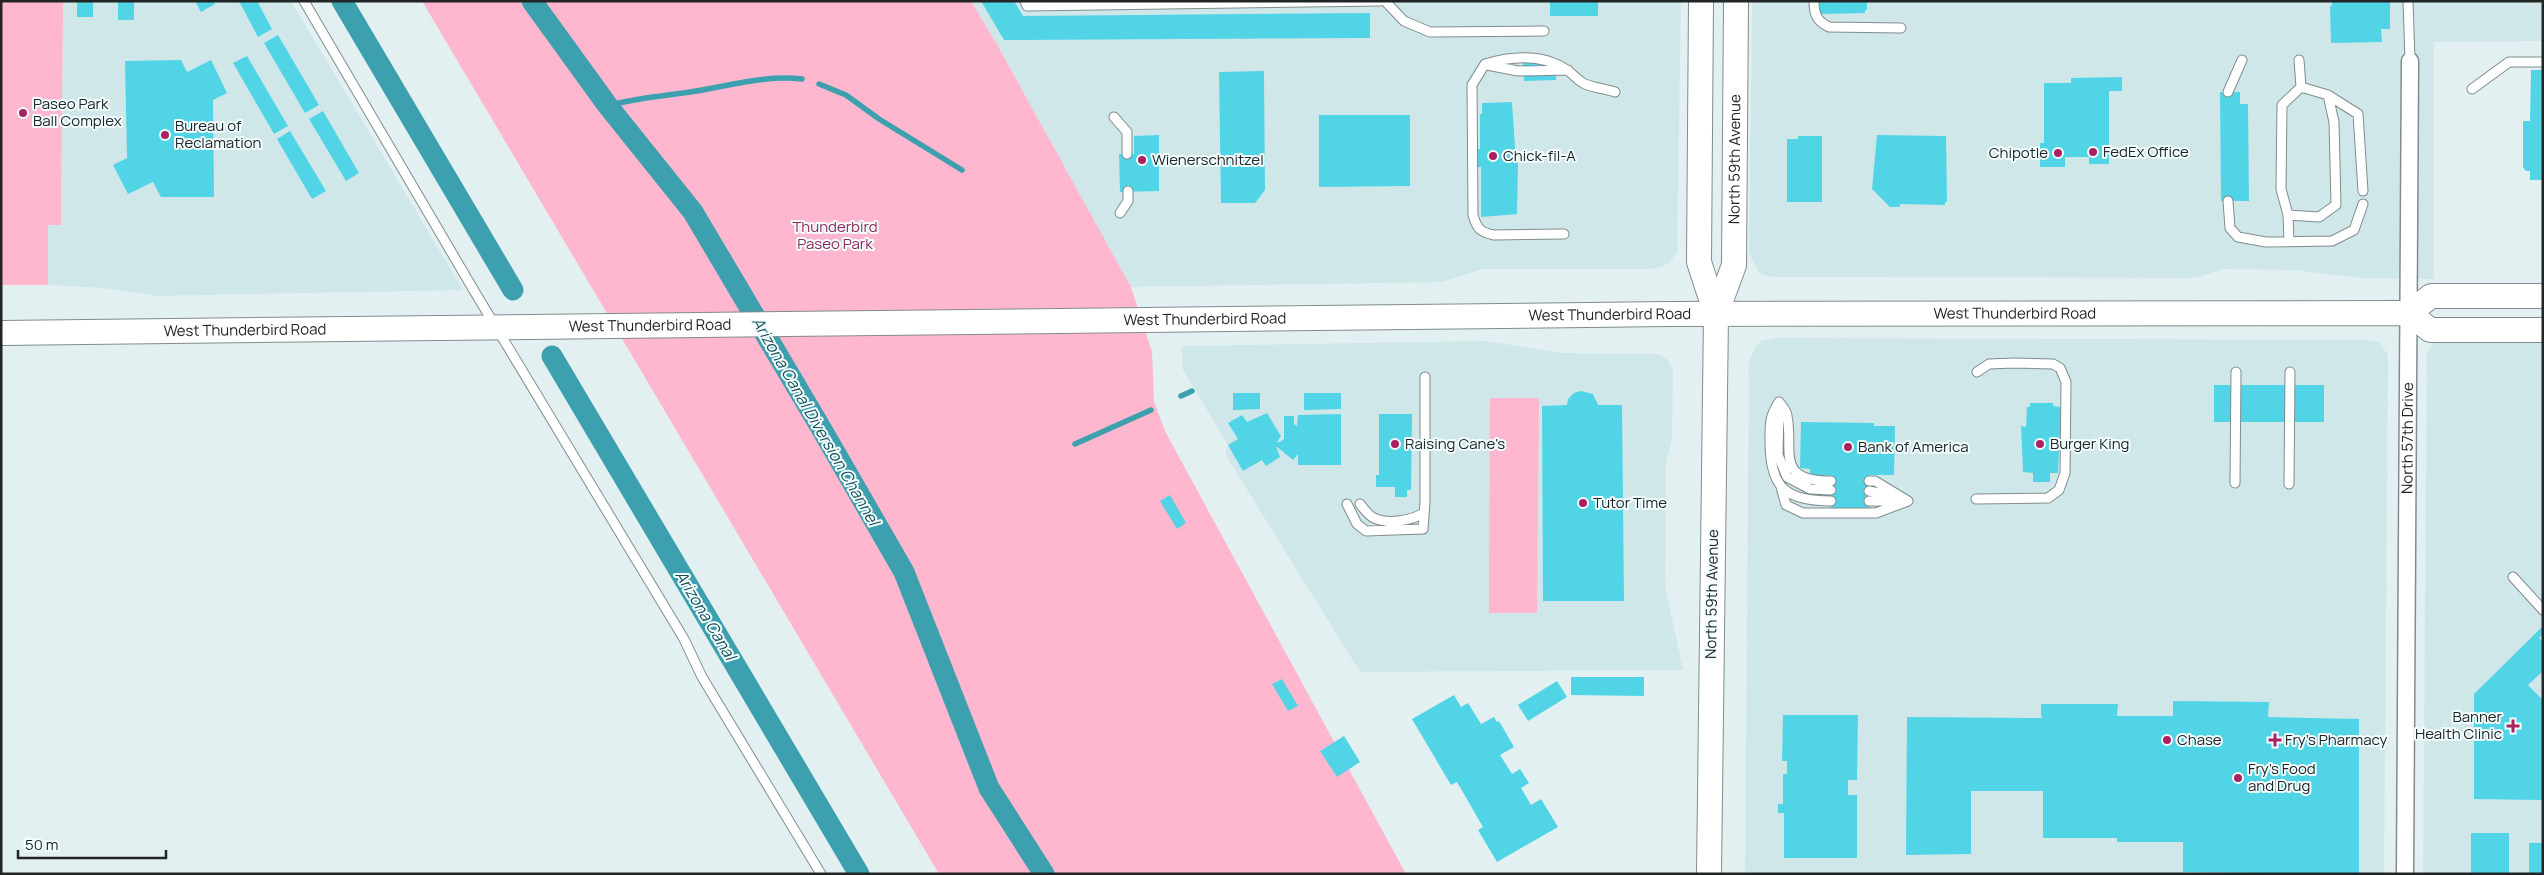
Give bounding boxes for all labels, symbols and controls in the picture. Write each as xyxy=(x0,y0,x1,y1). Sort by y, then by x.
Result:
place label: Paseo Park Ball Complex xyxy=(33,93,122,131)
street label: North 59th Avenue xyxy=(1723,94,1745,224)
marker: Paseo Park Ball Complex xyxy=(17,107,29,119)
place label: Bureau of Reclamation xyxy=(175,115,262,153)
marker: Bureau of Reclamation xyxy=(159,129,171,141)
place label: FedEx Office xyxy=(2103,141,2189,162)
place label: Chipotle xyxy=(1989,142,2048,163)
place label: Chick-fil-A xyxy=(1503,145,1576,166)
marker: FedEx Office xyxy=(2087,146,2099,158)
marker: Chipotle xyxy=(2052,147,2064,159)
place label: Wienerschnitzel xyxy=(1152,149,1264,170)
marker: Chick-fil-A xyxy=(1487,150,1499,162)
marker: Wienerschnitzel xyxy=(1136,154,1148,166)
park label: Thunderbird Paseo Park xyxy=(792,216,878,254)
street label: West Thunderbird Road xyxy=(1934,302,2096,324)
street label: West Thunderbird Road xyxy=(1528,303,1691,326)
street label: West Thunderbird Road xyxy=(1123,307,1286,330)
water label: Arizona Canal Diversion Channel xyxy=(747,313,886,531)
street label: West Thunderbird Road xyxy=(568,314,731,337)
street label: West Thunderbird Road xyxy=(164,318,326,341)
street label: North 57th Drive xyxy=(2396,382,2418,494)
place label: Raising Cane's xyxy=(1405,433,1505,454)
place label: Burger King xyxy=(2050,433,2129,454)
place label: Bank of America xyxy=(1858,436,1969,457)
marker: Raising Cane's xyxy=(1389,438,1401,450)
marker: Burger King xyxy=(2034,438,2046,450)
marker: Bank of America xyxy=(1842,441,1854,453)
place label: Tutor Time xyxy=(1593,492,1667,513)
marker: Tutor Time xyxy=(1577,497,1589,509)
street label: North 59th Avenue xyxy=(1700,529,1723,659)
water label: Arizona Canal xyxy=(671,566,743,666)
place label: Banner Health Clinic xyxy=(2415,706,2503,744)
marker: Banner Health Clinic xyxy=(2506,719,2520,733)
place label: Chase xyxy=(2177,729,2222,750)
place label: Fry's Pharmacy xyxy=(2285,729,2388,750)
marker: Chase xyxy=(2161,734,2173,746)
marker: Fry's Pharmacy xyxy=(2269,734,2281,746)
place label: Fry's Food and Drug xyxy=(2248,758,2316,796)
marker: Fry's Food and Drug xyxy=(2232,772,2244,784)
scale bar xyxy=(18,828,165,860)
text: 50 m xyxy=(25,834,59,855)

